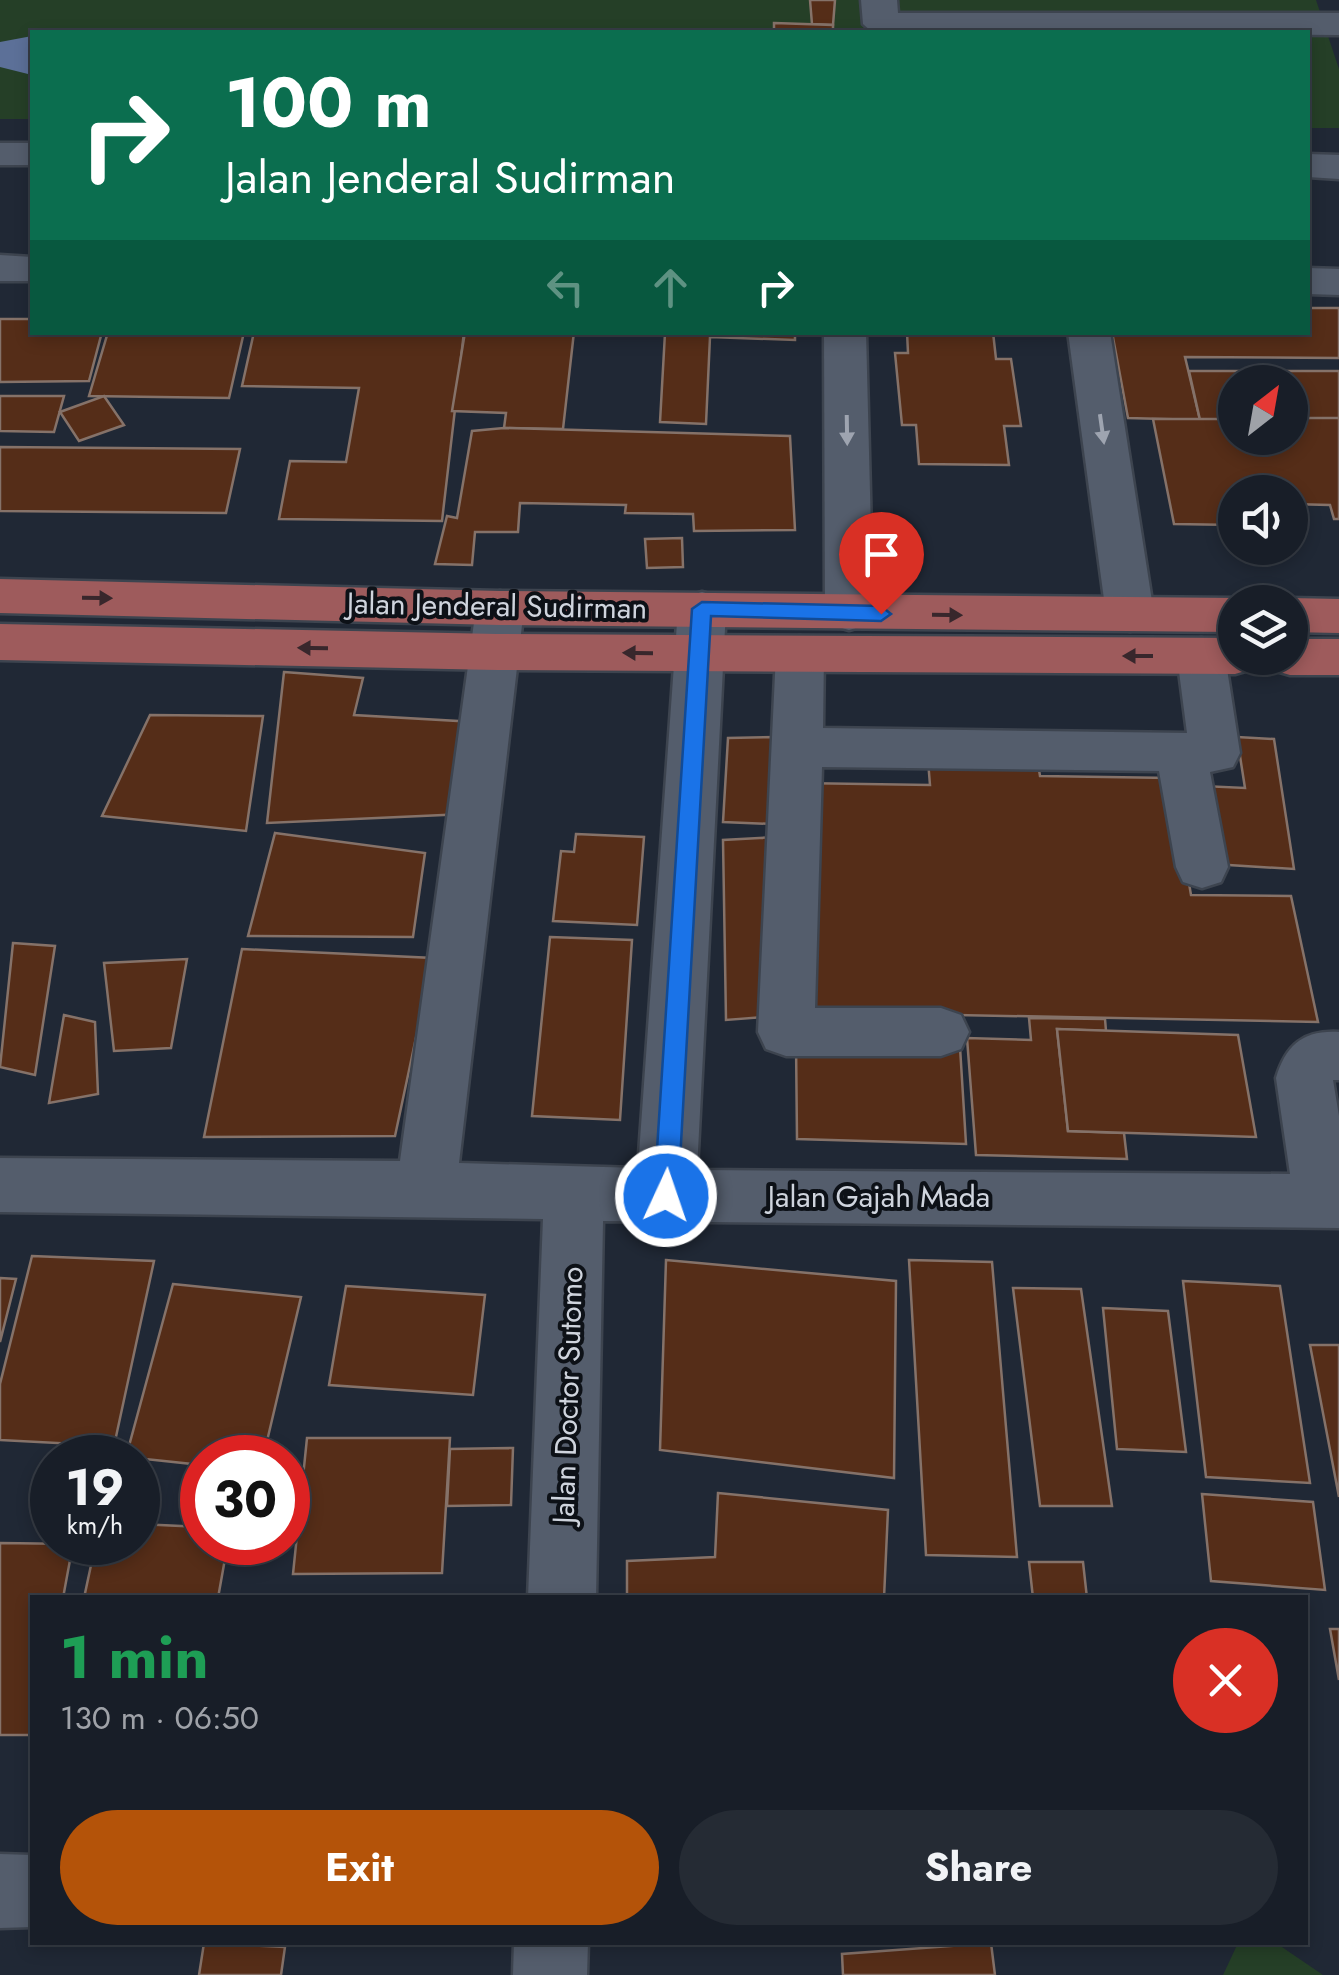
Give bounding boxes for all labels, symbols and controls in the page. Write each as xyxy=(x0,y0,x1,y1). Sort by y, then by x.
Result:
text: 100 m xyxy=(225,52,432,153)
icon: right xyxy=(60,70,190,200)
text: Jalan Jenderal Sudirman xyxy=(225,145,675,210)
icon: left xyxy=(538,260,593,315)
icon: ahead xyxy=(643,260,698,315)
icon: right xyxy=(748,260,803,315)
north arrow xyxy=(1218,365,1308,455)
map controls xyxy=(1218,365,1308,675)
one-way arrow xyxy=(839,414,855,446)
one-way arrow xyxy=(1095,414,1111,445)
button: sound xyxy=(1218,475,1308,565)
pin xyxy=(839,512,924,615)
icon: arrive xyxy=(854,527,909,582)
street label: Jalan Jenderal Sudirman xyxy=(343,581,647,630)
button: layers xyxy=(1218,585,1308,675)
one-way arrow xyxy=(82,591,114,607)
one-way arrow xyxy=(932,607,964,623)
one-way arrow xyxy=(296,640,328,656)
one-way arrow xyxy=(621,645,653,661)
one-way arrow xyxy=(1121,648,1153,664)
position arrow xyxy=(614,1144,718,1248)
street label: Jalan Gajah Mada xyxy=(764,1175,990,1218)
street label: Jalan Doctor Sutomo xyxy=(541,1266,593,1528)
speed limit sign: 30 xyxy=(180,1435,310,1565)
text: 19 xyxy=(66,1451,124,1524)
text: km/h xyxy=(67,1507,123,1543)
text: 1 min xyxy=(60,1614,209,1701)
button: close xyxy=(1173,1628,1278,1733)
text: 130 m · 06:50 xyxy=(60,1695,259,1741)
button: Exit xyxy=(60,1810,659,1925)
button: Share xyxy=(679,1810,1278,1925)

